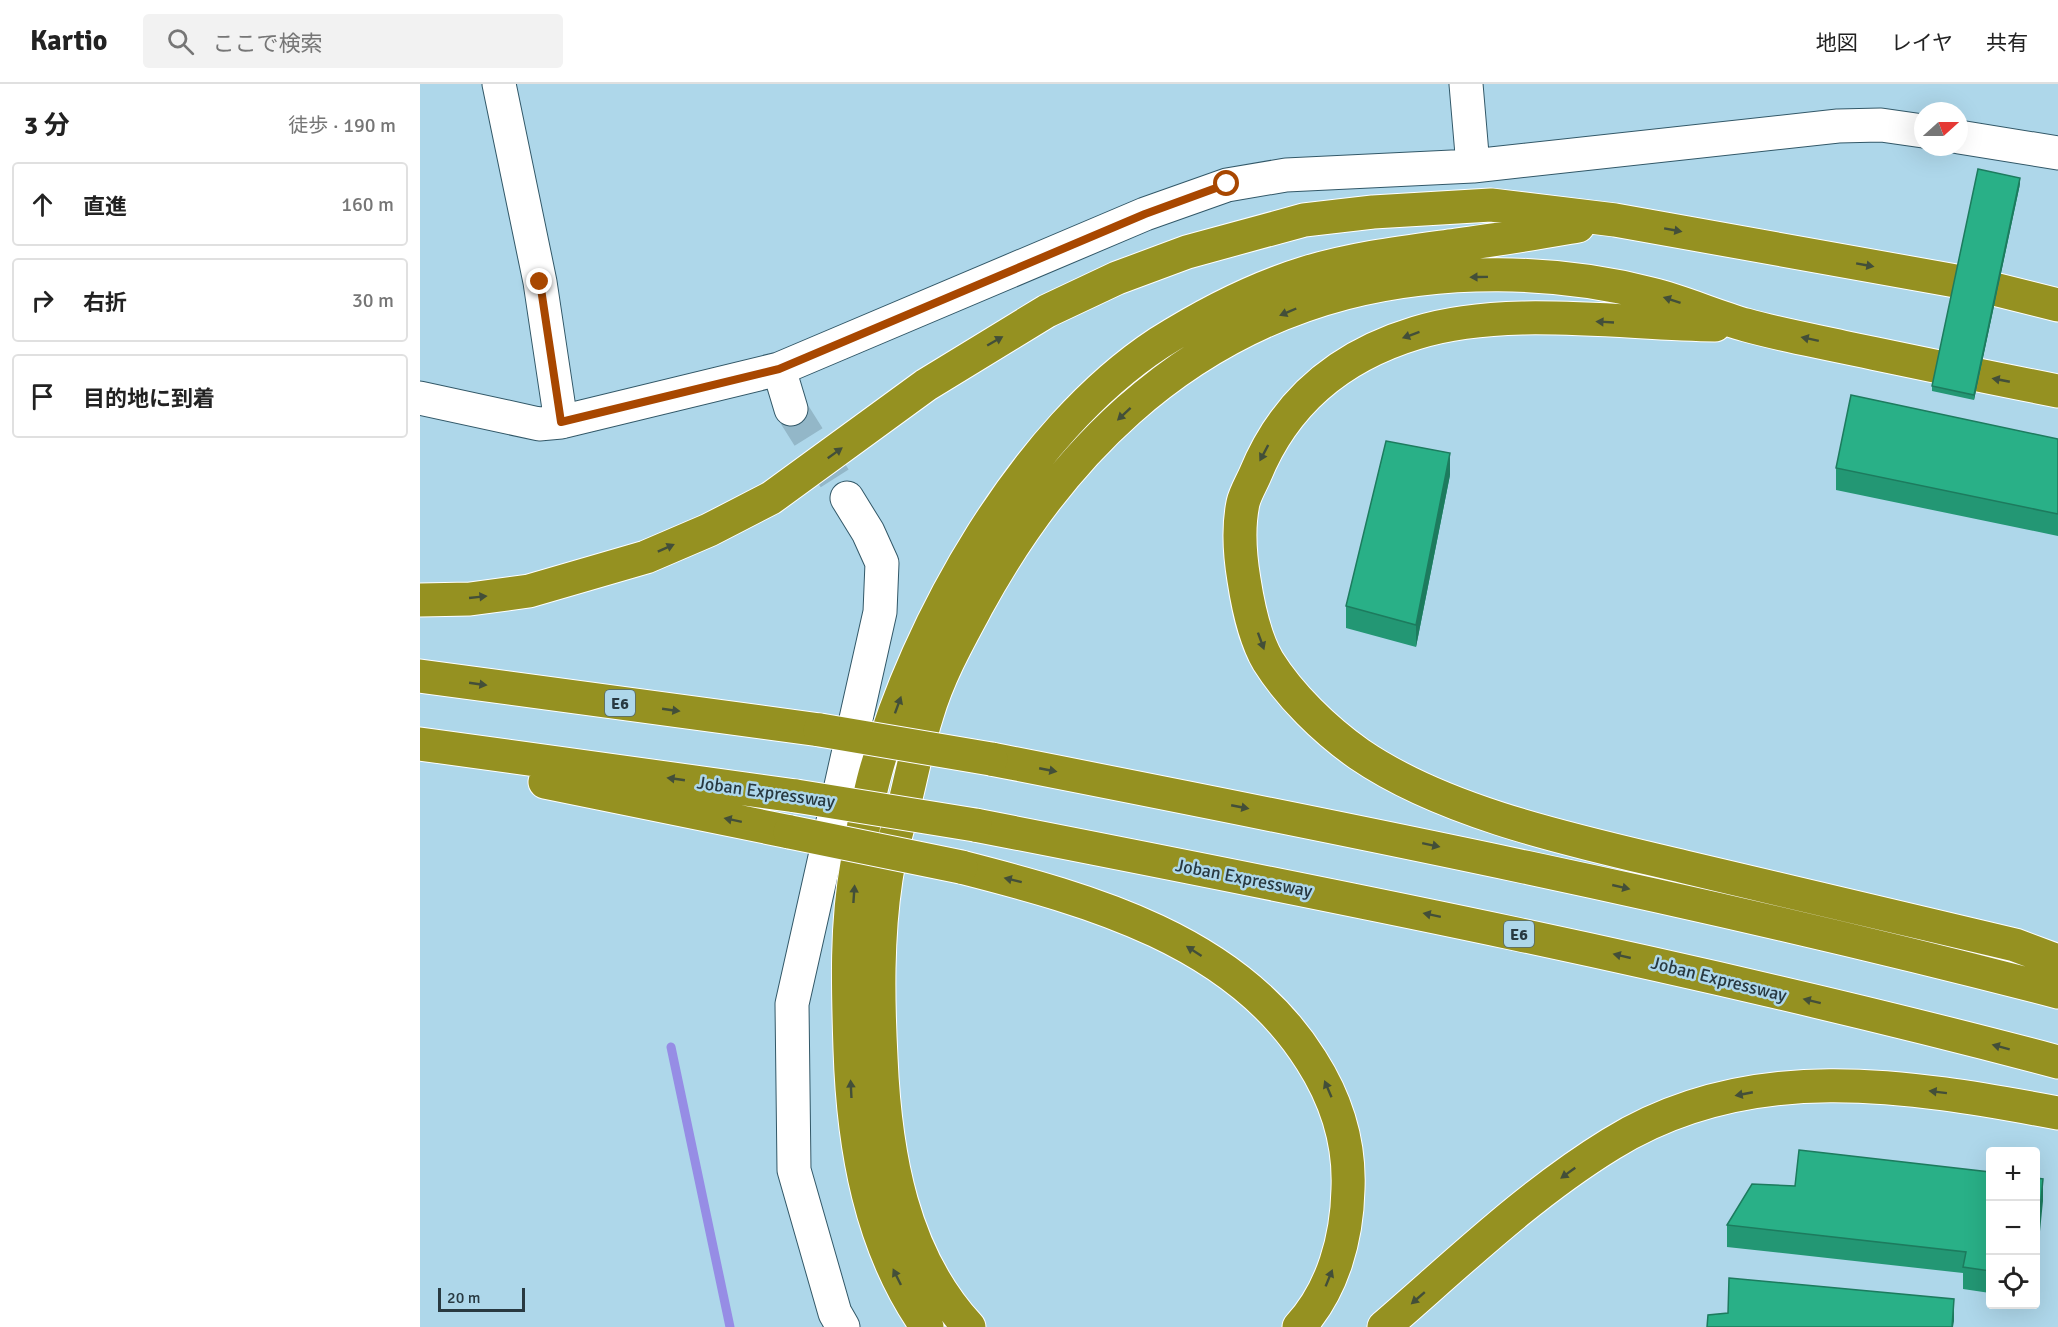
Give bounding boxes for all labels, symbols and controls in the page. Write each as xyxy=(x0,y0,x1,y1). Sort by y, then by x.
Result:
search box xyxy=(143,14,563,68)
text: Kartio xyxy=(30,24,107,58)
icon: search xyxy=(164,25,197,58)
text: ここで検索 xyxy=(212,30,322,57)
text: 地図 xyxy=(1816,30,1858,56)
text: レイヤ xyxy=(1891,30,1953,56)
text: 共有 xyxy=(1986,30,2028,56)
north arrow xyxy=(1914,102,1968,156)
text: 3 分 xyxy=(24,110,70,142)
text: 徒歩 · 190 m xyxy=(288,113,396,138)
route start xyxy=(1213,170,1239,196)
icon: ahead xyxy=(26,188,59,221)
text: 160 m xyxy=(341,192,394,217)
text: 直進 xyxy=(83,193,127,220)
one-way arrow xyxy=(1663,226,1682,235)
one-way arrow xyxy=(1855,260,1874,269)
route end xyxy=(526,268,552,294)
one-way arrow xyxy=(1470,272,1489,282)
icon: right xyxy=(26,284,59,317)
text: 30 m xyxy=(352,288,394,313)
text: 右折 xyxy=(83,289,127,316)
one-way arrow xyxy=(1663,295,1681,305)
one-way arrow xyxy=(1279,307,1297,317)
one-way arrow xyxy=(1595,317,1614,326)
one-way arrow xyxy=(1402,330,1420,340)
one-way arrow xyxy=(1801,334,1819,344)
one-way arrow xyxy=(987,336,1003,347)
one-way arrow xyxy=(1991,375,2010,384)
icon: arrive xyxy=(26,380,59,413)
text: 目的地に到着 xyxy=(83,385,215,412)
one-way arrow xyxy=(1117,406,1131,420)
one-way arrow xyxy=(1259,445,1269,462)
one-way arrow xyxy=(827,447,843,459)
one-way arrow xyxy=(658,544,675,553)
one-way arrow xyxy=(469,593,488,602)
one-way arrow xyxy=(1256,632,1266,650)
one-way arrow xyxy=(469,679,488,689)
road number: E6 xyxy=(605,690,635,716)
one-way arrow xyxy=(894,696,904,714)
one-way arrow xyxy=(662,705,681,715)
one-way arrow xyxy=(1039,766,1058,775)
street label: Joban Expressway xyxy=(696,771,837,813)
one-way arrow xyxy=(666,775,685,784)
one-way arrow xyxy=(1230,803,1249,812)
one-way arrow xyxy=(723,815,742,824)
one-way arrow xyxy=(1422,841,1440,851)
street label: Joban Expressway xyxy=(1174,854,1315,902)
one-way arrow xyxy=(1004,875,1022,885)
one-way arrow xyxy=(1612,883,1631,892)
one-way arrow xyxy=(849,884,859,903)
one-way arrow xyxy=(1422,910,1441,919)
road number: E6 xyxy=(1504,921,1534,947)
one-way arrow xyxy=(1186,945,1203,956)
one-way arrow xyxy=(1613,950,1632,960)
street label: Joban Expressway xyxy=(1649,952,1790,1007)
one-way arrow xyxy=(1803,996,1821,1006)
one-way arrow xyxy=(1992,1042,2010,1051)
one-way arrow xyxy=(847,1079,856,1098)
one-way arrow xyxy=(1322,1080,1332,1098)
one-way arrow xyxy=(1929,1088,1948,1097)
one-way arrow xyxy=(1735,1090,1754,1099)
map controls xyxy=(1986,1147,2040,1309)
button: + xyxy=(1986,1147,2040,1201)
one-way arrow xyxy=(1560,1167,1576,1179)
button: − xyxy=(1986,1201,2040,1255)
button: locate xyxy=(1986,1255,2040,1309)
one-way arrow xyxy=(893,1268,902,1285)
one-way arrow xyxy=(1324,1268,1334,1286)
scale bar xyxy=(438,1285,525,1312)
text: 20 m xyxy=(447,1288,481,1308)
one-way arrow xyxy=(1411,1291,1426,1304)

